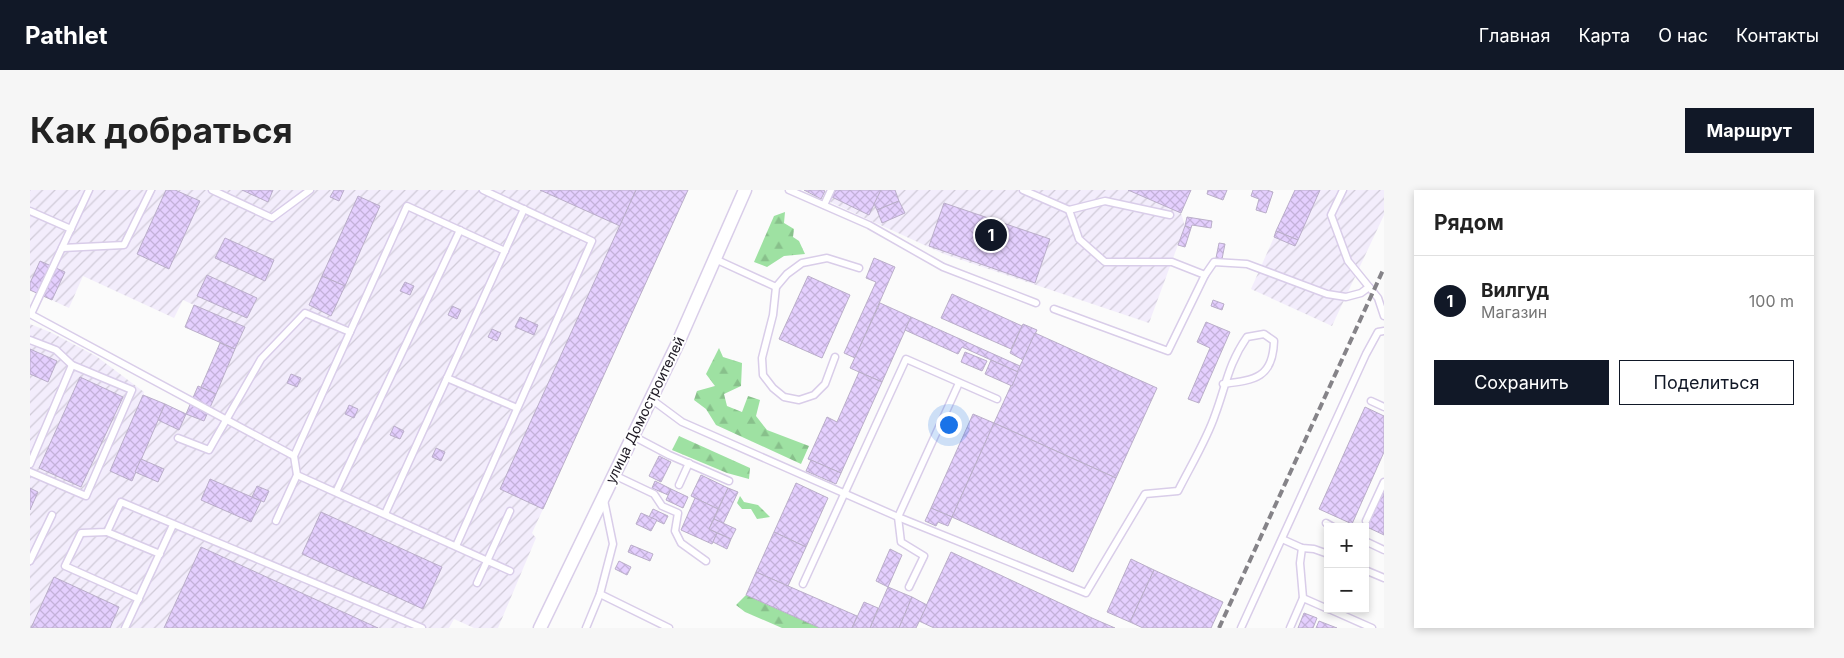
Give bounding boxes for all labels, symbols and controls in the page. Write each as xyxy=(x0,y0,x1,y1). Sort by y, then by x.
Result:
text: Pathlet xyxy=(25,21,108,50)
text: Главная xyxy=(1479,25,1550,46)
text: Карта xyxy=(1578,25,1630,46)
text: О нас xyxy=(1658,25,1708,46)
text: Контакты xyxy=(1736,25,1819,46)
button: Маршрут xyxy=(1685,108,1814,153)
text: Как добраться xyxy=(30,109,293,151)
text: Рядом xyxy=(1434,210,1504,235)
pin: 1 xyxy=(975,216,1007,254)
text: Вилгуд xyxy=(1481,279,1549,302)
text: 1 xyxy=(1447,291,1453,311)
text: 100 m xyxy=(1749,291,1794,311)
text: Магазин xyxy=(1481,302,1547,322)
street label: улица Домостроителей xyxy=(601,333,688,486)
button: Сохранить xyxy=(1434,360,1609,405)
button: Поделиться xyxy=(1619,360,1794,405)
your location xyxy=(936,412,962,438)
map controls xyxy=(1324,523,1369,613)
button: + xyxy=(1324,523,1369,568)
button: − xyxy=(1324,568,1369,613)

